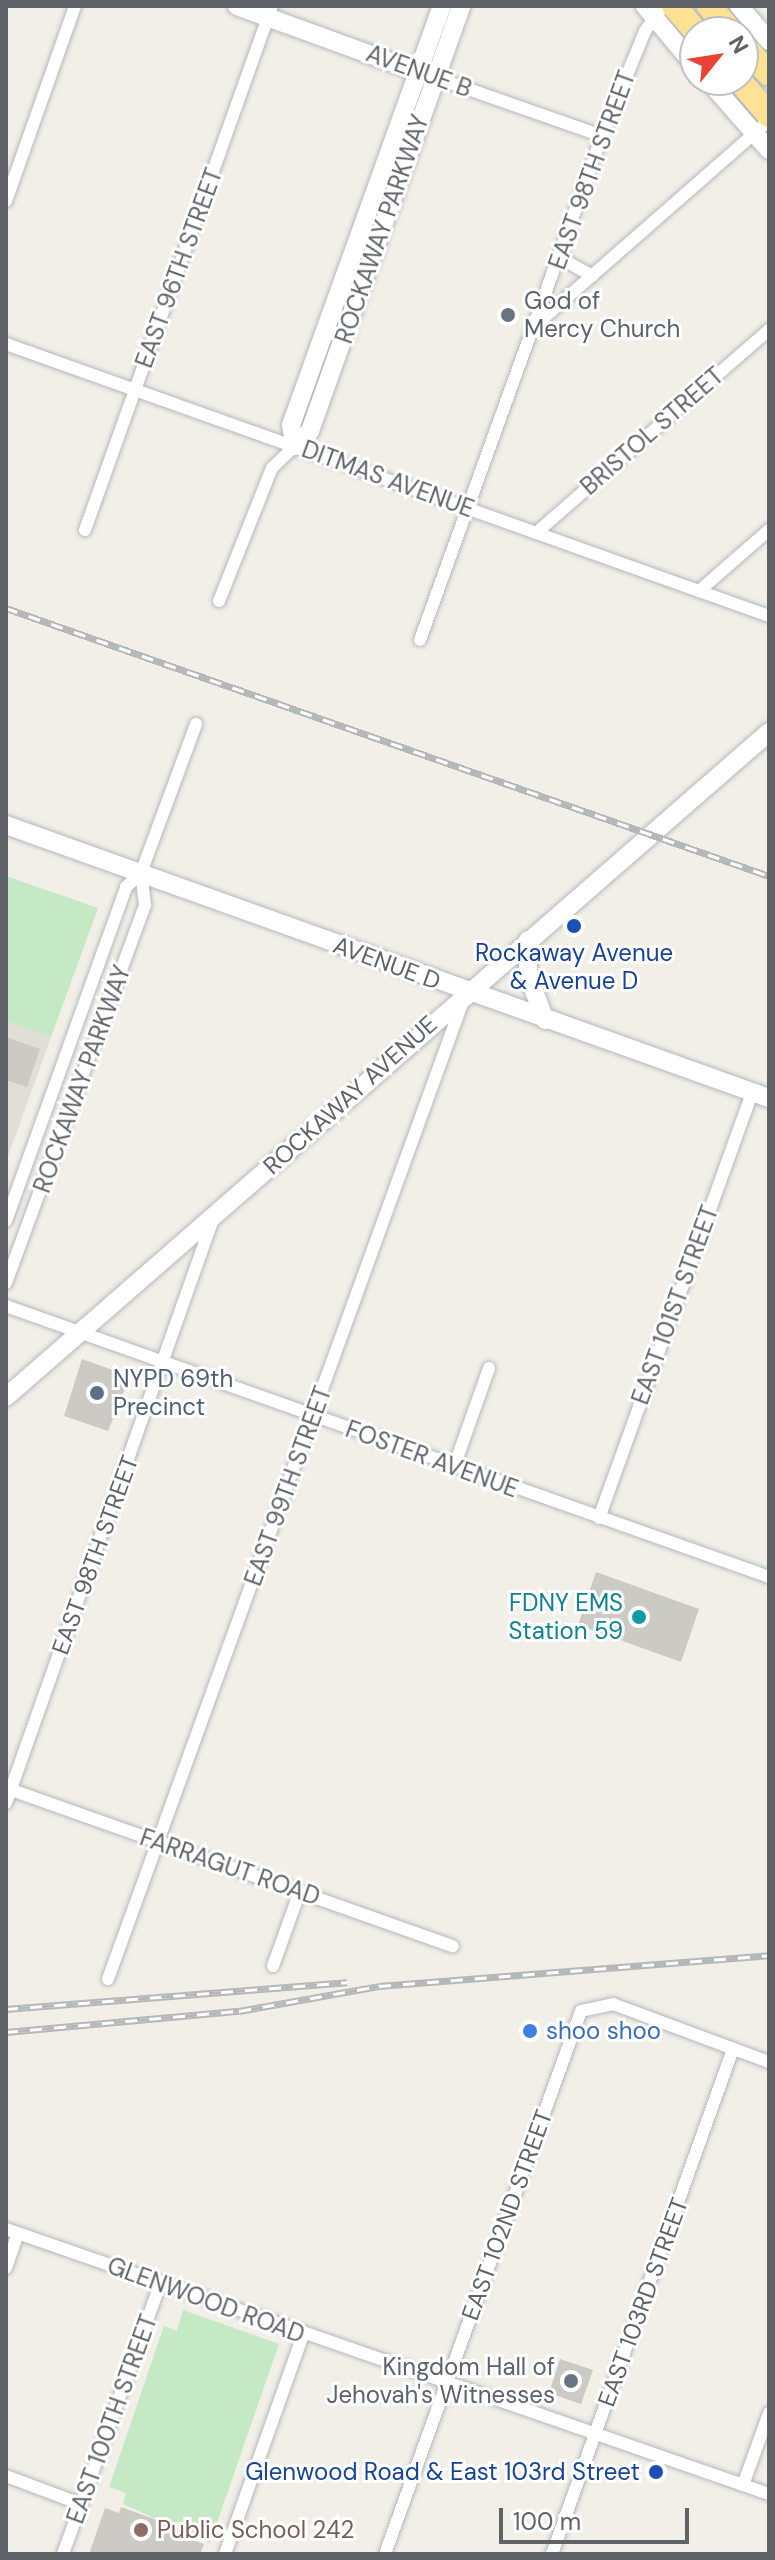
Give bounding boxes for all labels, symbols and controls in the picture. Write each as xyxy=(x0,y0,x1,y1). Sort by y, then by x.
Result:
north arrow xyxy=(679,16,759,96)
text: N xyxy=(722,31,755,59)
street label: AVENUE B xyxy=(362,39,476,103)
street label: EAST 98TH STREET xyxy=(543,67,641,273)
street label: ROCKAWAY PARKWAY xyxy=(329,111,435,347)
street label: EAST 96TH STREET xyxy=(130,164,228,372)
place label: God of Mercy Church xyxy=(524,287,680,343)
marker: God of Mercy Church xyxy=(499,306,517,324)
street label: BRISTOL STREET xyxy=(575,361,729,501)
street label: DITMAS AVENUE xyxy=(298,434,478,524)
marker: Rockaway Avenue & Avenue D xyxy=(565,917,583,935)
street label: AVENUE D xyxy=(329,930,445,996)
place label: Rockaway Avenue & Avenue D xyxy=(475,939,673,995)
street label: ROCKAWAY PARKWAY xyxy=(27,961,137,1197)
street label: ROCKAWAY AVENUE xyxy=(257,1010,443,1180)
street label: EAST 101ST STREET xyxy=(626,1202,724,1408)
place label: NYPD 69th Precinct xyxy=(113,1365,233,1421)
street label: EAST 99TH STREET xyxy=(239,1382,337,1590)
marker: NYPD 69th Precinct xyxy=(88,1384,106,1402)
street label: FOSTER AVENUE xyxy=(342,1414,522,1504)
street label: EAST 98TH STREET xyxy=(46,1452,144,1658)
place label: FDNY EMS Station 59 xyxy=(508,1589,623,1645)
marker: FDNY EMS Station 59 xyxy=(630,1608,648,1626)
street label: FARRAGUT ROAD xyxy=(136,1823,324,1911)
place label: shoo shoo xyxy=(546,2017,661,2045)
marker: shoo shoo xyxy=(521,2022,539,2040)
street label: EAST 102ND STREET xyxy=(456,2106,558,2324)
street label: EAST 103RD STREET xyxy=(592,2194,694,2410)
street label: GLENWOOD ROAD xyxy=(103,2251,309,2349)
street label: EAST 100TH STREET xyxy=(61,2311,163,2527)
place label: Kingdom Hall of Jehovah's Witnesses xyxy=(326,2353,555,2409)
marker: Kingdom Hall of Jehovah's Witnesses xyxy=(562,2372,580,2390)
place label: Glenwood Road & East 103rd Street xyxy=(245,2458,640,2486)
marker: Glenwood Road & East 103rd Street xyxy=(647,2463,665,2481)
scale bar xyxy=(503,2492,693,2542)
text: 100 m xyxy=(513,2506,581,2537)
place label: Public School 242 xyxy=(157,2516,354,2544)
marker: Public School 242 xyxy=(132,2521,150,2539)

